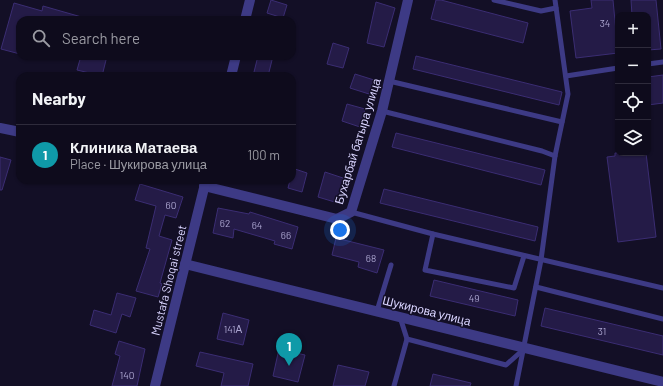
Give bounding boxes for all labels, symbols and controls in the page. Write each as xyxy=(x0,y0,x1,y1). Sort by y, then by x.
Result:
map controls xyxy=(615,12,651,156)
button: + xyxy=(615,12,651,48)
search box xyxy=(16,16,296,60)
house number: 34 xyxy=(600,17,610,29)
icon: search xyxy=(30,27,52,49)
text: Search here xyxy=(62,29,140,47)
button: − xyxy=(615,48,651,84)
street label: Бухарбай батыра улица xyxy=(331,76,384,206)
button: locate xyxy=(615,84,651,120)
text: Nearby xyxy=(32,88,86,108)
button: layers xyxy=(615,120,651,156)
text: Клиника Матаева xyxy=(70,138,197,156)
text: 1 xyxy=(43,147,47,163)
text: 100 m xyxy=(247,147,280,163)
text: Place · Шукирова улица xyxy=(70,156,207,172)
house number: 60 xyxy=(166,199,176,211)
house number: 62 xyxy=(220,217,230,229)
house number: 64 xyxy=(252,219,262,231)
your location xyxy=(330,220,350,240)
street label: Mustafa Shoqai street xyxy=(147,223,189,337)
house number: 66 xyxy=(281,229,291,241)
house number: 68 xyxy=(366,252,376,264)
street label: Шукирова улица xyxy=(381,292,473,329)
house number: 49 xyxy=(469,292,479,304)
house number: 141А xyxy=(224,323,242,335)
house number: 31 xyxy=(598,325,606,337)
pin: 1 xyxy=(276,333,302,366)
house number: 140 xyxy=(120,369,134,381)

